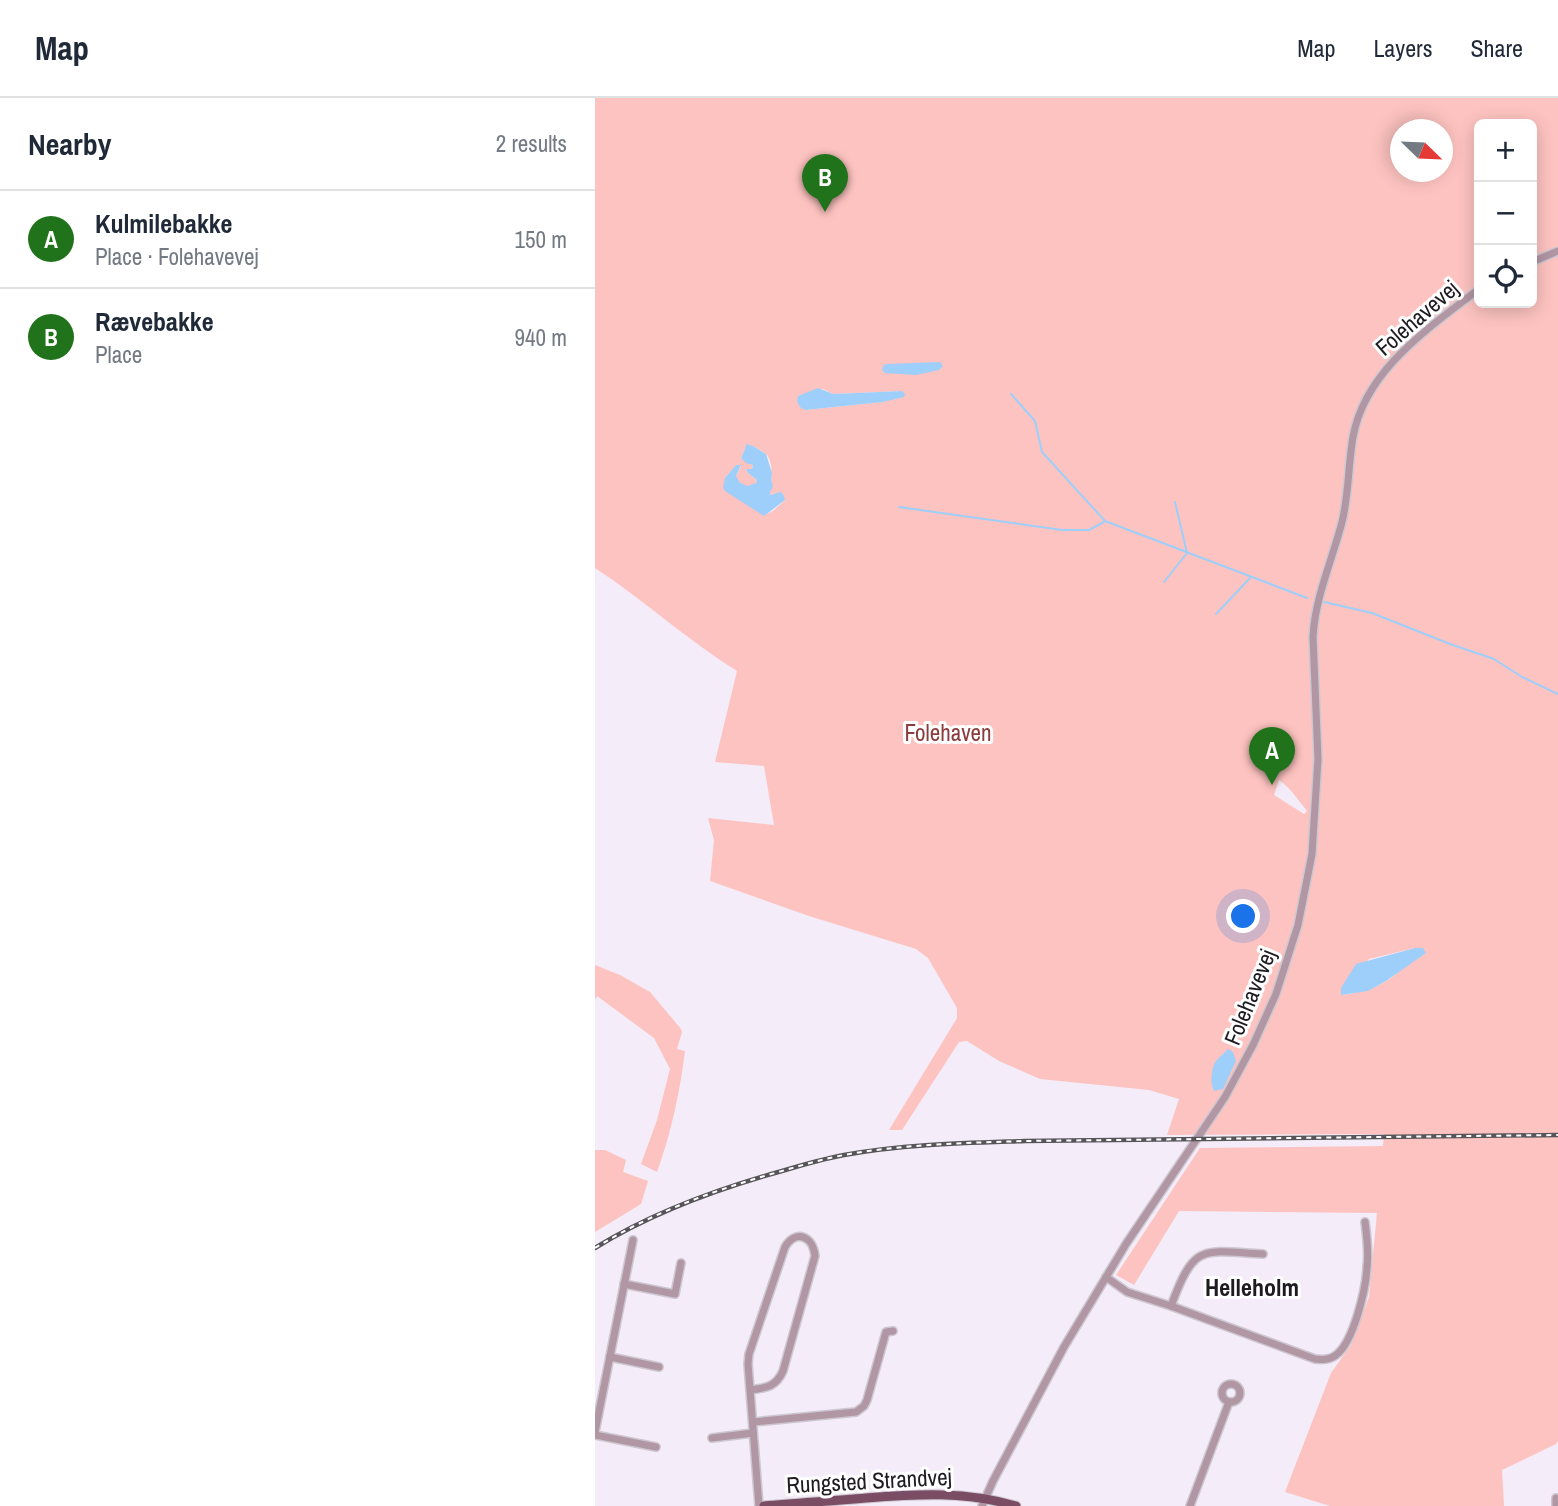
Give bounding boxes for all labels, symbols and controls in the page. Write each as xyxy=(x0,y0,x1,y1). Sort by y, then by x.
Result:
text: Map xyxy=(35,26,89,70)
text: Map xyxy=(1297,32,1335,64)
text: Layers xyxy=(1373,32,1432,64)
text: Share xyxy=(1470,32,1523,64)
north arrow xyxy=(1390,119,1453,182)
map controls xyxy=(1474,119,1537,308)
button: + xyxy=(1474,119,1537,182)
text: Nearby xyxy=(28,124,111,164)
text: 2 results xyxy=(496,128,567,159)
pin: B xyxy=(802,154,848,212)
button: − xyxy=(1474,182,1537,245)
text: Kulmilebakke xyxy=(95,206,232,241)
text: A xyxy=(44,224,58,255)
text: 150 m xyxy=(515,224,567,255)
text: Place · Folehavevej xyxy=(95,241,259,272)
button: locate xyxy=(1474,245,1537,308)
street label: Folehavevej xyxy=(1368,273,1465,362)
text: Rævebakke xyxy=(95,304,214,339)
text: B xyxy=(44,322,58,353)
text: 940 m xyxy=(515,322,567,353)
text: Place xyxy=(95,339,142,370)
park label: Folehaven xyxy=(904,717,992,748)
pin: A xyxy=(1249,727,1295,785)
your location xyxy=(1226,899,1260,933)
street label: Folehavevej xyxy=(1216,944,1283,1049)
district label: Helleholm xyxy=(1205,1271,1299,1303)
street label: Rungsted Strandvej xyxy=(785,1461,952,1500)

